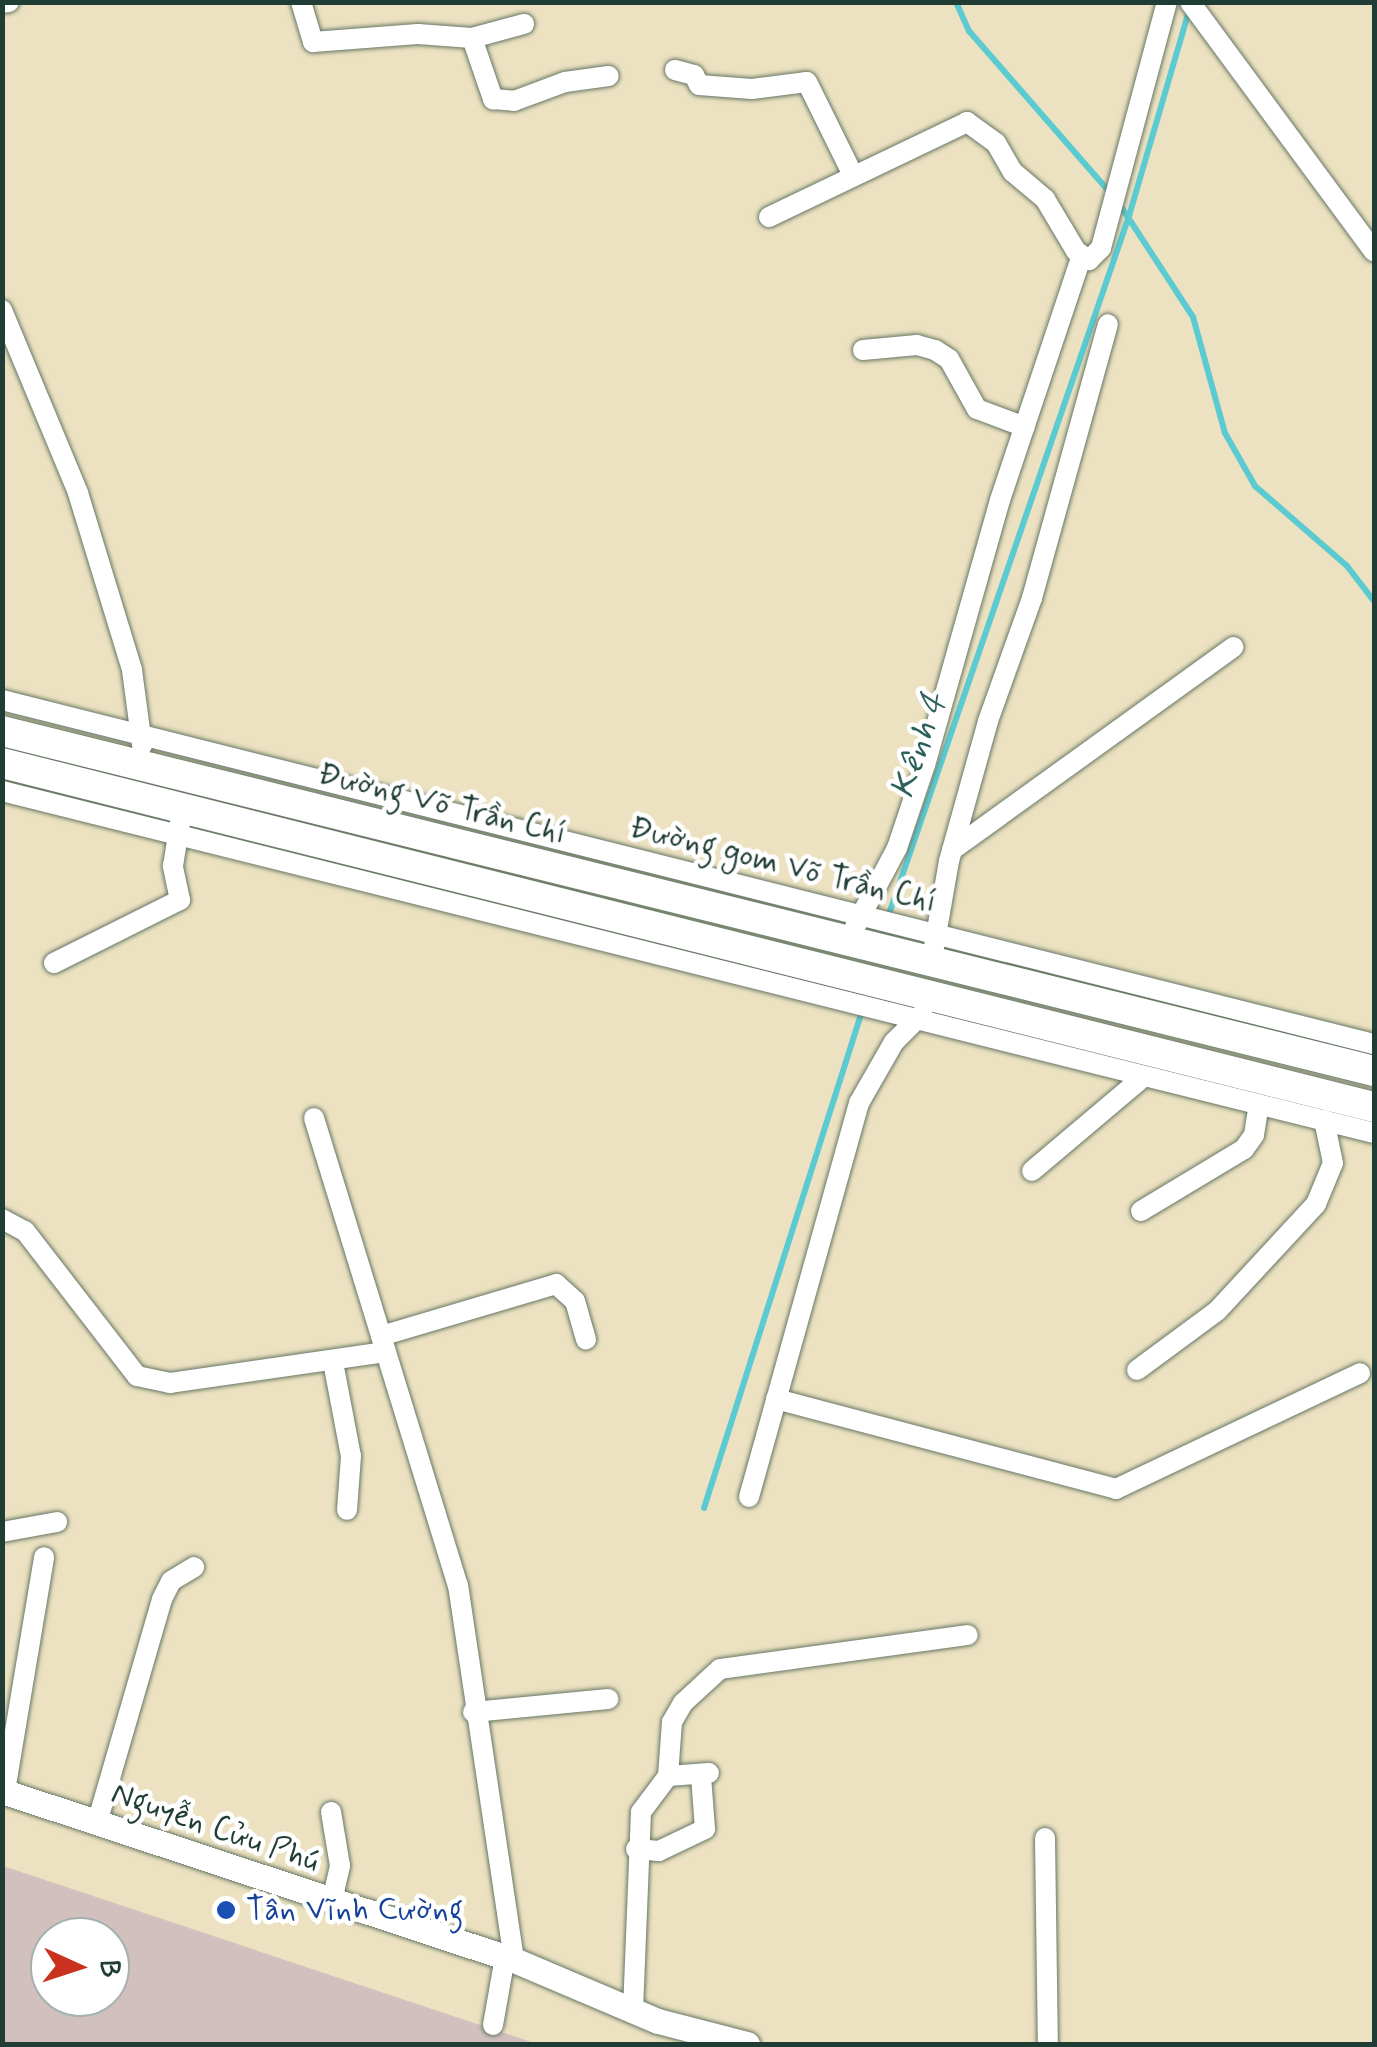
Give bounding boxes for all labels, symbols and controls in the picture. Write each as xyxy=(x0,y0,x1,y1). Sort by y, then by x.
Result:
water label: Kênh 4 xyxy=(882,688,956,804)
street label: Đường Võ Trần Chí xyxy=(313,754,571,854)
street label: Đường gom Võ Trần Chí xyxy=(622,807,944,923)
street label: Nguyễn Cửu Phú xyxy=(104,1774,326,1882)
place label: Tân Vĩnh Cường xyxy=(246,1891,465,1929)
marker: Tân Vĩnh Cường xyxy=(215,1899,237,1921)
north arrow xyxy=(30,1917,130,2017)
text: B xyxy=(90,1959,127,1978)

